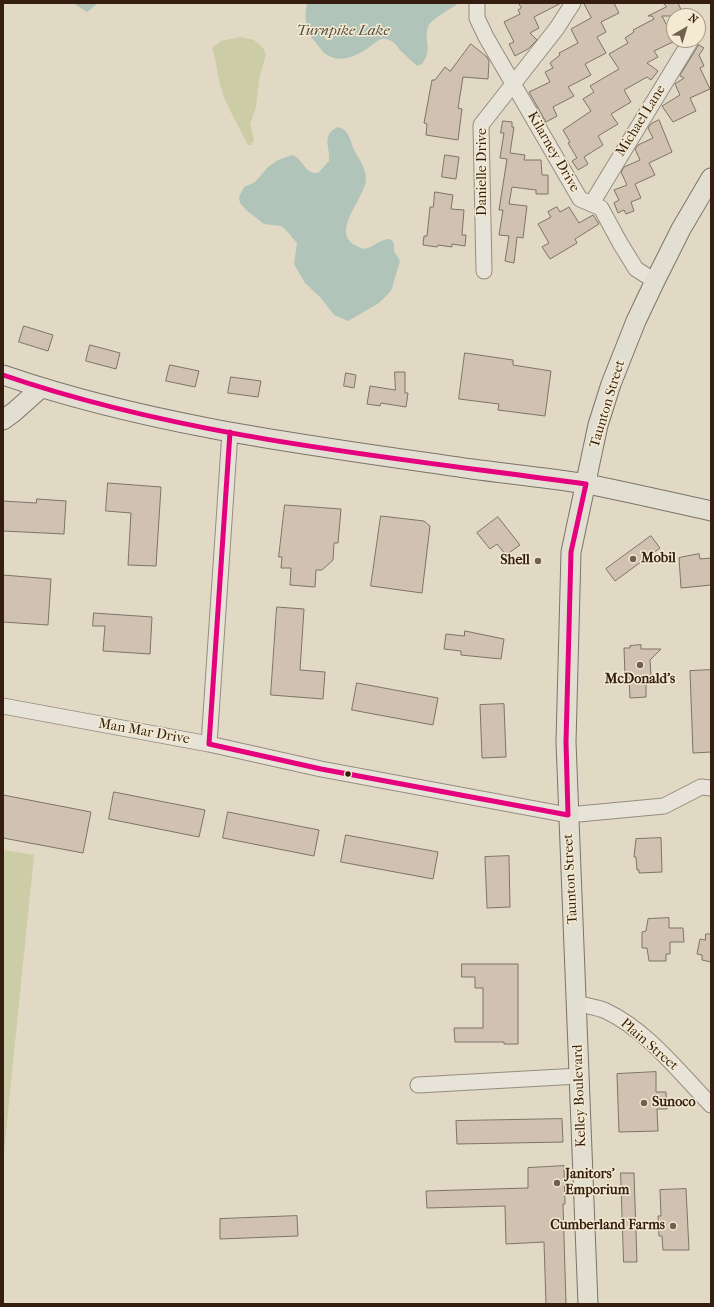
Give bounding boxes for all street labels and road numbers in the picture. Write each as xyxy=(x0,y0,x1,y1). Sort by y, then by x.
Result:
street label: Michael Lane xyxy=(612,82,670,160)
street label: Kilarney Drive xyxy=(523,109,583,195)
street label: Danielle Drive xyxy=(475,128,491,216)
street label: Taunton Street xyxy=(587,358,629,450)
street label: Man Mar Drive xyxy=(97,716,191,748)
street label: Taunton Street xyxy=(560,833,582,925)
street label: Plain Street xyxy=(617,1015,681,1075)
street label: Kelley Boulevard xyxy=(570,1044,590,1148)

